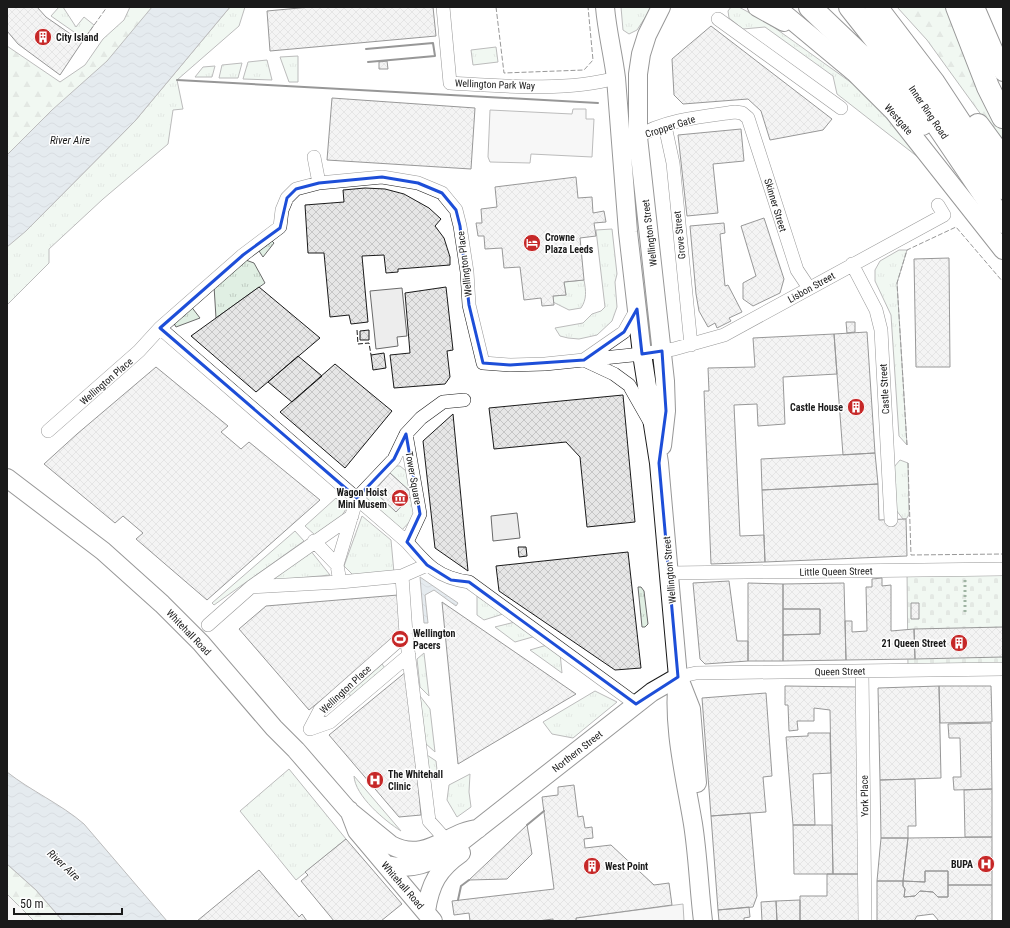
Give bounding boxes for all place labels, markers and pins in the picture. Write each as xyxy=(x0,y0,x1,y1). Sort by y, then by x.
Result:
building icon: City Island xyxy=(33,27,53,47)
place label: City Island xyxy=(56,32,98,43)
place label: Crowne Plaza Leeds xyxy=(545,232,594,255)
hotel icon: Crowne Plaza Leeds xyxy=(522,233,542,253)
building icon: Castle House xyxy=(846,397,866,417)
place label: Castle House xyxy=(790,402,843,413)
place label: Wagon Hoist Mini Musem xyxy=(336,487,387,510)
museum icon: Wagon Hoist Mini Musem xyxy=(390,488,410,508)
place label: Wellington Pacers xyxy=(413,628,456,651)
sports icon: Wellington Pacers xyxy=(390,629,410,649)
building icon: 21 Queen Street xyxy=(949,633,969,653)
place label: 21 Queen Street xyxy=(882,638,946,649)
place label: The Whitehall Clinic xyxy=(388,769,443,792)
hospital icon: The Whitehall Clinic xyxy=(365,770,385,790)
hospital icon: BUPA xyxy=(976,854,996,874)
building icon: West Point xyxy=(582,856,602,876)
place label: BUPA xyxy=(951,859,973,870)
place label: West Point xyxy=(605,861,648,872)

